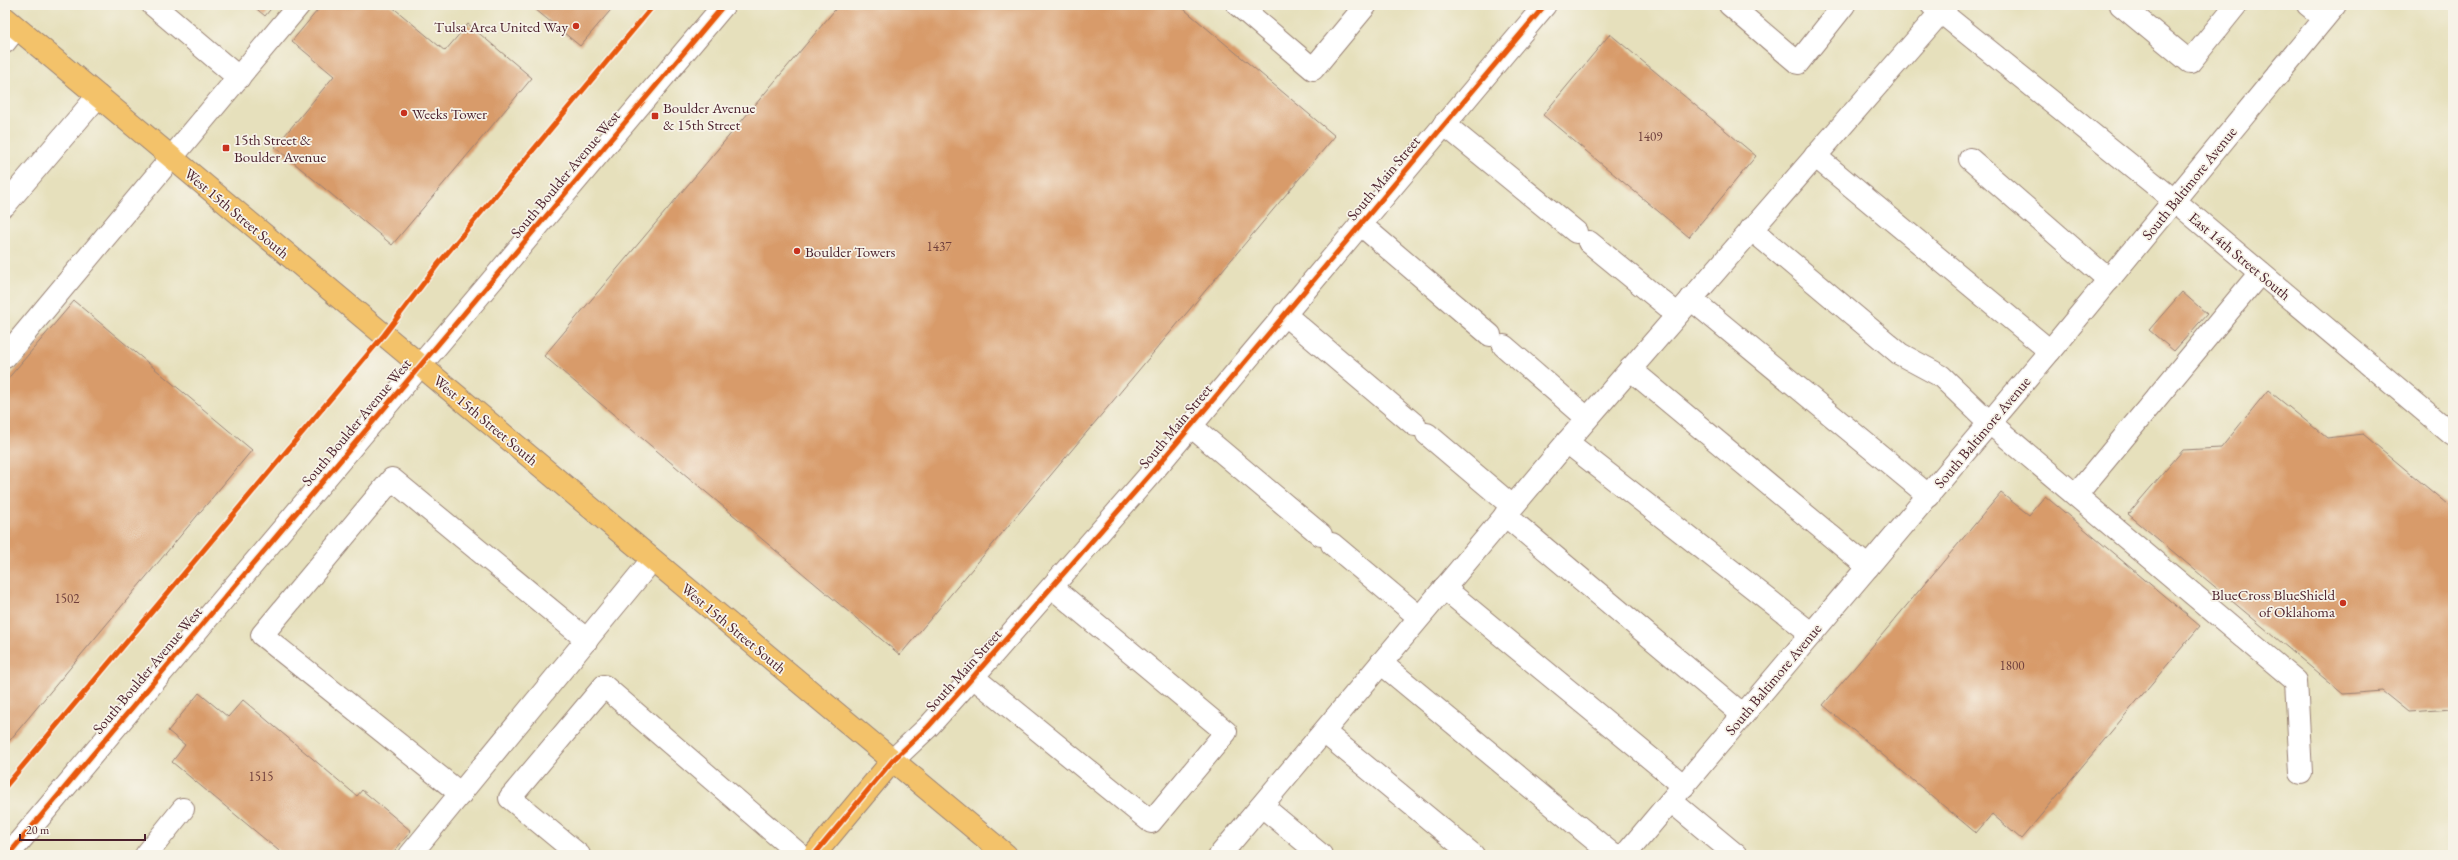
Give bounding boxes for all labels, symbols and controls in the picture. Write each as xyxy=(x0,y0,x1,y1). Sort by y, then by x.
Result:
place label: Tulsa Area United Way xyxy=(434,17,568,36)
marker: Tulsa Area United Way xyxy=(571,21,581,31)
place label: Boulder Avenue & 15th Street xyxy=(663,98,755,134)
place label: Weeks Tower xyxy=(412,104,487,123)
street label: South Boulder Avenue West xyxy=(506,106,624,242)
marker: Weeks Tower xyxy=(399,108,409,118)
marker: Boulder Avenue & 15th Street xyxy=(650,111,660,121)
street label: South Baltimore Avenue xyxy=(2137,122,2241,244)
house number: 1409 xyxy=(1638,128,1663,145)
place label: 15th Street & Boulder Avenue xyxy=(234,130,326,166)
street label: South Main Street xyxy=(1342,132,1424,224)
marker: 15th Street & Boulder Avenue xyxy=(221,143,231,153)
street label: West 15th Street South xyxy=(181,164,294,263)
street label: East 14th Street South xyxy=(2185,208,2295,304)
house number: 1437 xyxy=(927,238,952,255)
place label: Boulder Towers xyxy=(805,242,896,261)
marker: Boulder Towers xyxy=(792,246,802,256)
street label: South Boulder Avenue West xyxy=(297,354,415,490)
street label: West 15th Street South xyxy=(430,371,543,470)
street label: South Baltimore Avenue xyxy=(1930,372,2035,492)
street label: South Main Street xyxy=(1134,380,1216,472)
street label: West 15th Street South xyxy=(678,579,791,678)
place label: BlueCross BlueShield of Oklahoma xyxy=(2211,585,2335,621)
house number: 1502 xyxy=(55,590,80,607)
marker: BlueCross BlueShield of Oklahoma xyxy=(2338,598,2348,608)
street label: South Boulder Avenue West xyxy=(88,602,206,738)
street label: South Baltimore Avenue xyxy=(1721,619,1826,739)
street label: South Main Street xyxy=(921,625,1005,715)
house number: 1800 xyxy=(2000,657,2024,674)
house number: 1515 xyxy=(249,768,273,785)
scale bar xyxy=(20,816,145,842)
text: 20 m xyxy=(26,822,50,838)

